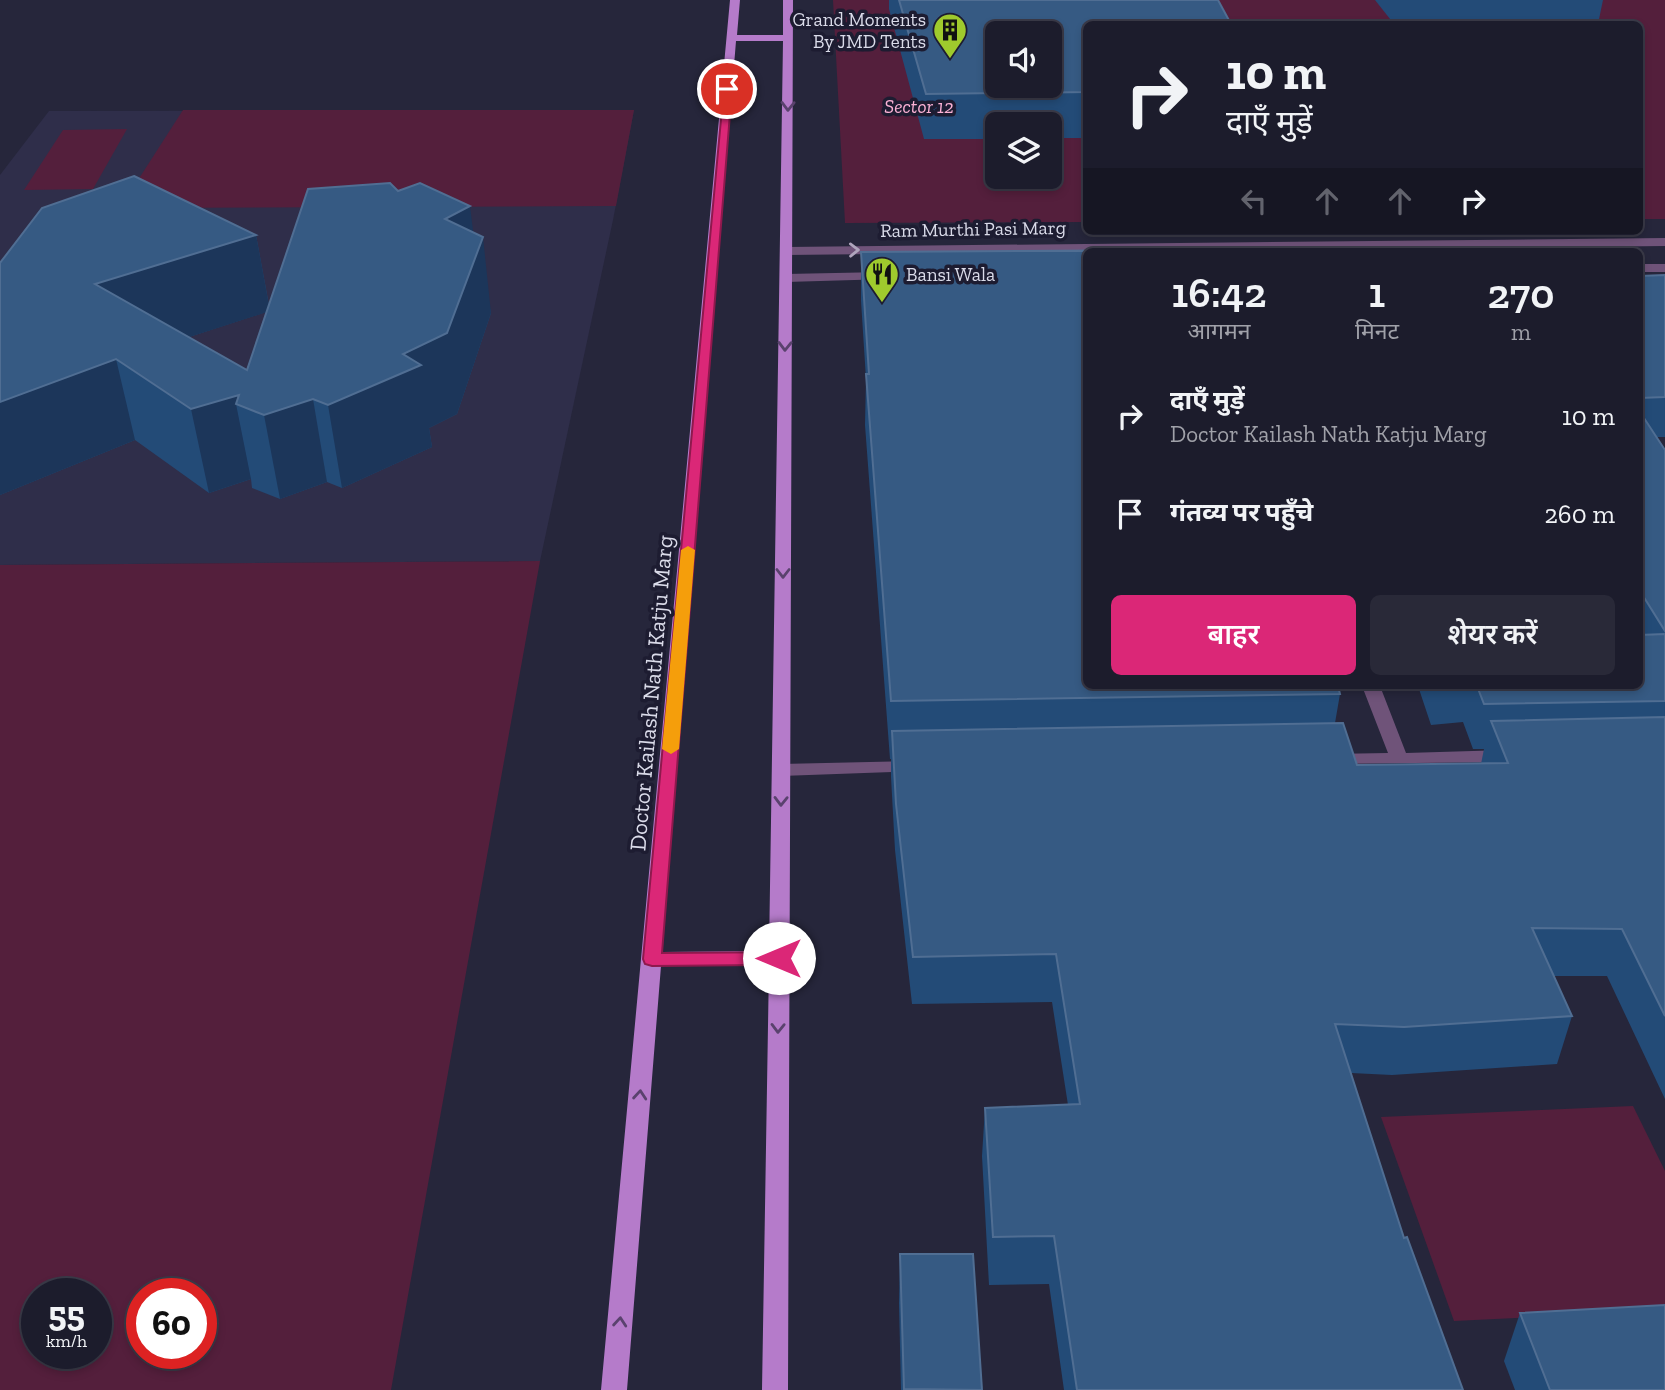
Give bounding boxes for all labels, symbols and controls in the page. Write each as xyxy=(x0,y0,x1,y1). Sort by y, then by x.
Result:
place label: Grand Moments By JMD Tents xyxy=(792,8,926,53)
building icon: Grand Moments By JMD Tents xyxy=(931,11,969,60)
map controls xyxy=(985,21,1062,189)
button: sound xyxy=(985,21,1062,98)
text: 10 m xyxy=(1226,43,1326,102)
icon: right xyxy=(1111,49,1202,140)
pin xyxy=(697,59,757,119)
icon: arrive xyxy=(708,70,746,108)
park label: Sector 12 xyxy=(884,95,954,118)
one-way arrow xyxy=(780,102,796,112)
text: दाएँ मुड़ें xyxy=(1226,103,1313,141)
button: layers xyxy=(985,112,1062,189)
icon: left xyxy=(1235,182,1273,220)
icon: ahead xyxy=(1308,182,1346,220)
icon: ahead xyxy=(1381,182,1419,220)
icon: right xyxy=(1454,182,1492,220)
street label: Ram Murthi Pasi Marg xyxy=(880,216,1067,242)
one-way arrow xyxy=(849,242,860,258)
restaurant icon: Bansi Wala xyxy=(863,255,901,304)
place label: Bansi Wala xyxy=(906,263,995,286)
text: 16:42 xyxy=(1172,267,1266,318)
text: 1 xyxy=(1369,267,1385,318)
text: 270 xyxy=(1488,268,1554,319)
text: आगमन xyxy=(1187,317,1250,345)
text: मिनट xyxy=(1355,317,1399,345)
text: m xyxy=(1511,318,1531,346)
one-way arrow xyxy=(777,341,793,352)
text: दाएँ मुड़ें xyxy=(1170,384,1245,416)
icon: right xyxy=(1111,397,1149,435)
text: 10 m xyxy=(1562,400,1615,432)
text: Doctor Kailash Nath Katju Marg xyxy=(1170,420,1487,448)
icon: arrive xyxy=(1111,495,1149,533)
text: गंतव्य पर पहुँचे xyxy=(1170,496,1313,528)
text: 260 m xyxy=(1544,498,1615,530)
street label: Doctor Kailash Nath Katju Marg xyxy=(623,534,679,852)
one-way arrow xyxy=(775,568,790,579)
button: बाहर xyxy=(1111,595,1356,675)
button: शेयर करें xyxy=(1370,595,1615,675)
one-way arrow xyxy=(773,796,789,807)
position arrow xyxy=(742,921,816,995)
one-way arrow xyxy=(771,1023,786,1034)
one-way arrow xyxy=(632,1090,647,1101)
speed limit sign: 60 xyxy=(126,1278,217,1369)
text: 55 xyxy=(48,1293,85,1335)
one-way arrow xyxy=(612,1316,627,1327)
text: km/h xyxy=(46,1330,87,1352)

